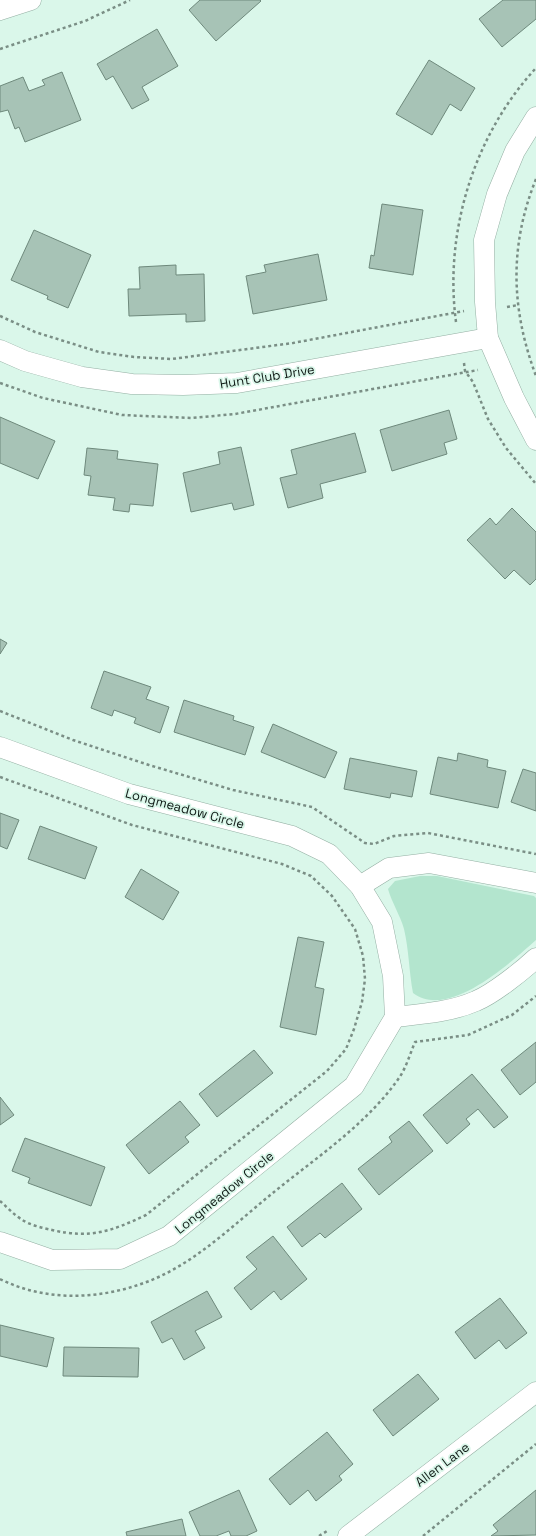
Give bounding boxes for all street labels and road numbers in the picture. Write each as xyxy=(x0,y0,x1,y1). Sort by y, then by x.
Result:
street label: Hunt Club Drive xyxy=(218,361,316,392)
street label: Longmeadow Circle xyxy=(124,784,246,833)
street label: Longmeadow Circle xyxy=(171,1147,277,1238)
street label: Allen Lane xyxy=(412,1438,473,1490)

